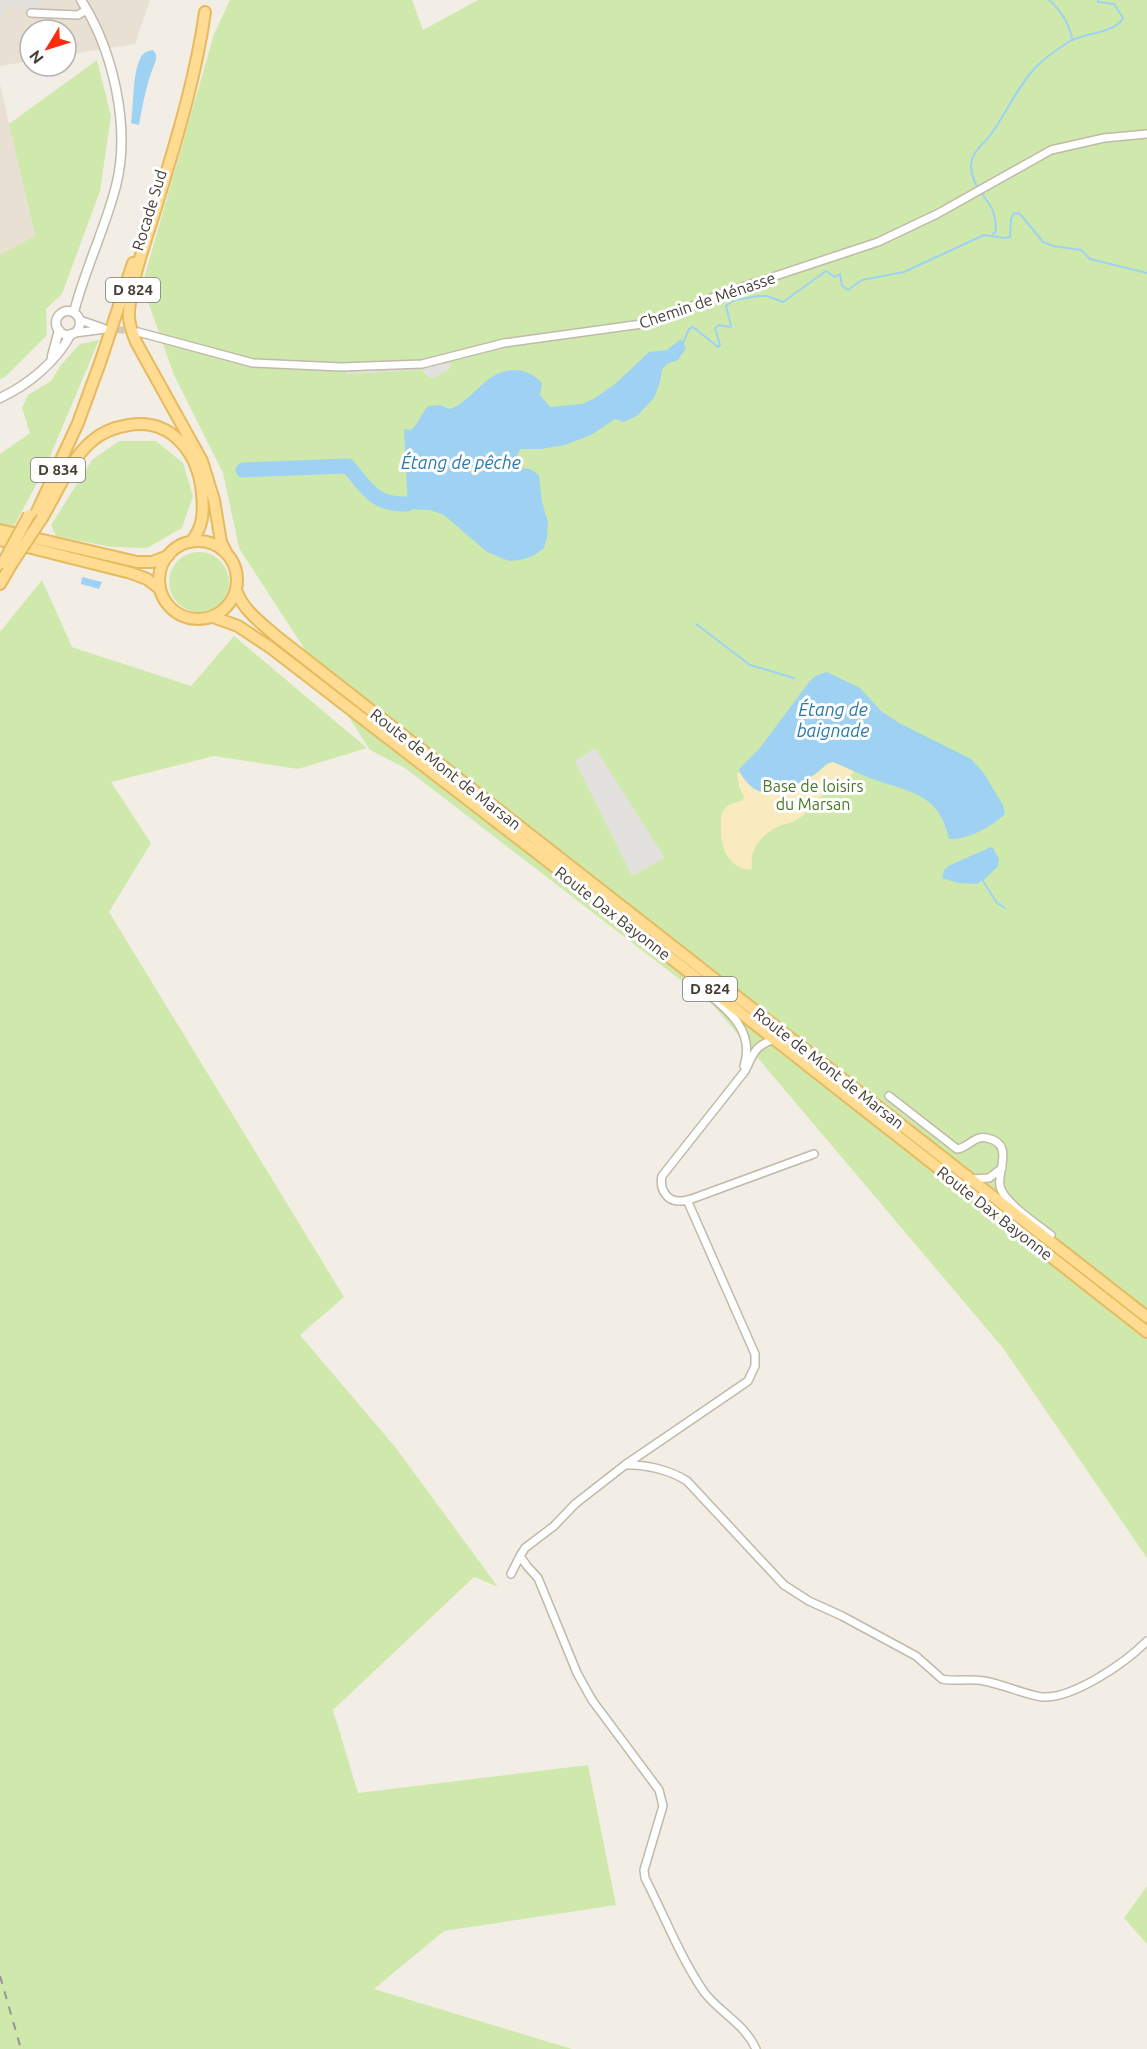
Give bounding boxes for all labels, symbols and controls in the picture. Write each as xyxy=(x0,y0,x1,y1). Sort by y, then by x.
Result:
north arrow xyxy=(18,18,78,78)
text: N xyxy=(25,47,47,67)
street label: Rocade Sud xyxy=(128,167,170,253)
street label: Chemin de Ménasse xyxy=(636,268,778,332)
road number: D 824 xyxy=(106,278,160,302)
water label: Étang de pêche xyxy=(401,451,521,472)
road number: D 834 xyxy=(31,458,85,482)
water label: Étang de baignade xyxy=(797,698,869,740)
street label: Route de Mont de Marsan xyxy=(367,705,525,833)
park label: Base de loisirs du Marsan xyxy=(763,777,864,813)
street label: Route Dax Bayonne xyxy=(552,863,674,963)
road number: D 824 xyxy=(683,977,737,1001)
street label: Route de Mont de Marsan xyxy=(750,1004,908,1132)
street label: Route Dax Bayonne xyxy=(934,1163,1056,1263)

